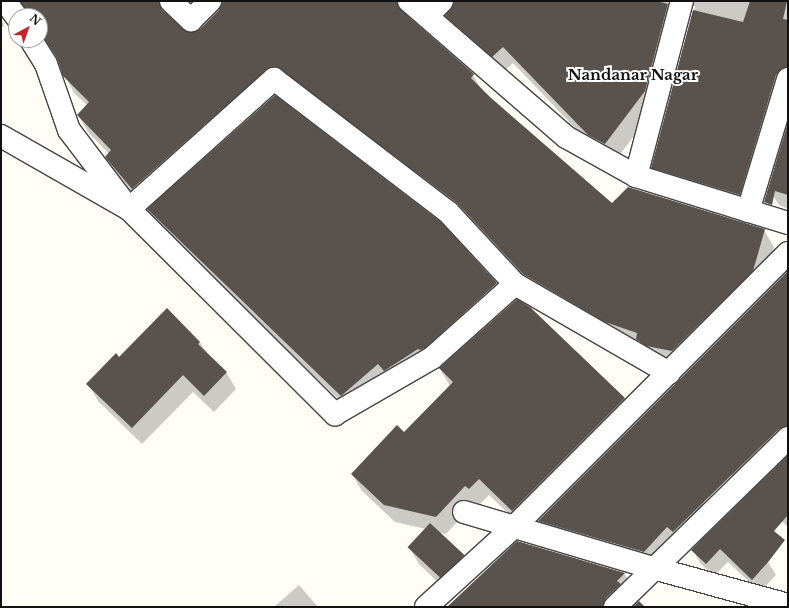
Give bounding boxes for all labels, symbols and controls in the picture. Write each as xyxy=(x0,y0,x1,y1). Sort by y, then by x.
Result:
north arrow xyxy=(8,8,48,48)
text: N xyxy=(27,11,44,28)
district label: Nandanar Nagar xyxy=(568,66,698,84)

